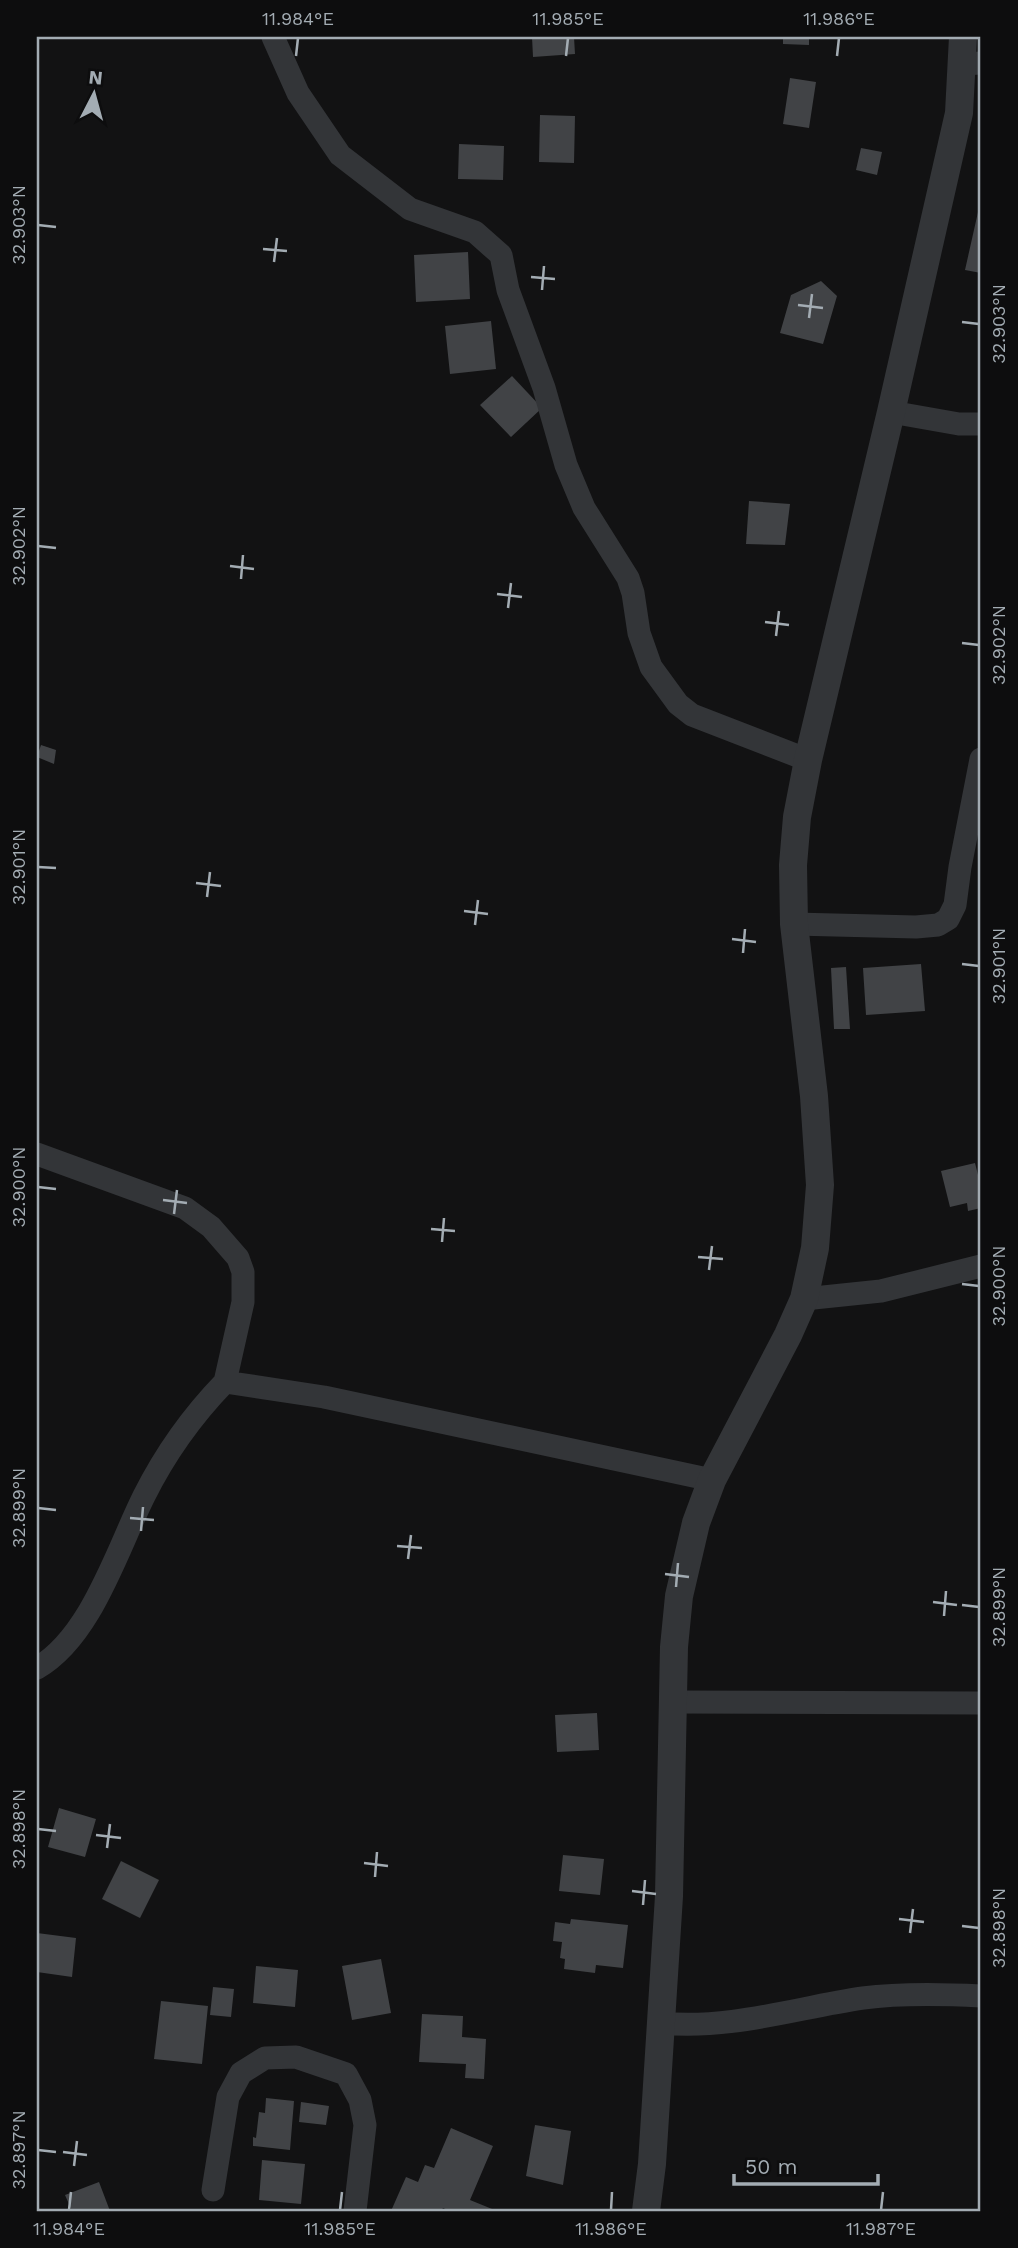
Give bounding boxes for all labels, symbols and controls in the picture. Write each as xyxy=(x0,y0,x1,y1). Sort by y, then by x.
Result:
text: 11.984°E xyxy=(262,8,334,29)
text: 11.985°E xyxy=(532,8,604,29)
text: 11.986°E xyxy=(803,8,875,29)
north arrow xyxy=(60,60,130,130)
text: N xyxy=(88,65,104,90)
text: 32.903°N xyxy=(8,185,29,265)
text: 32.903°N xyxy=(988,284,1009,364)
text: 32.902°N xyxy=(8,506,29,586)
text: 32.902°N xyxy=(988,605,1009,685)
text: 32.901°N xyxy=(8,829,29,905)
text: 32.901°N xyxy=(988,928,1009,1004)
text: 32.900°N xyxy=(8,1147,29,1227)
text: 32.900°N xyxy=(988,1246,1009,1326)
text: 32.899°N xyxy=(8,1468,29,1548)
text: 32.899°N xyxy=(988,1567,1009,1647)
text: 32.898°N xyxy=(8,1789,29,1869)
text: 32.898°N xyxy=(988,1888,1009,1968)
text: 32.897°N xyxy=(8,2110,29,2190)
scale bar xyxy=(734,2143,878,2187)
text: 50 m xyxy=(745,2154,797,2179)
text: 11.984°E xyxy=(33,2218,105,2239)
text: 11.985°E xyxy=(304,2218,376,2239)
text: 11.986°E xyxy=(575,2218,647,2239)
text: 11.987°E xyxy=(846,2218,916,2239)

